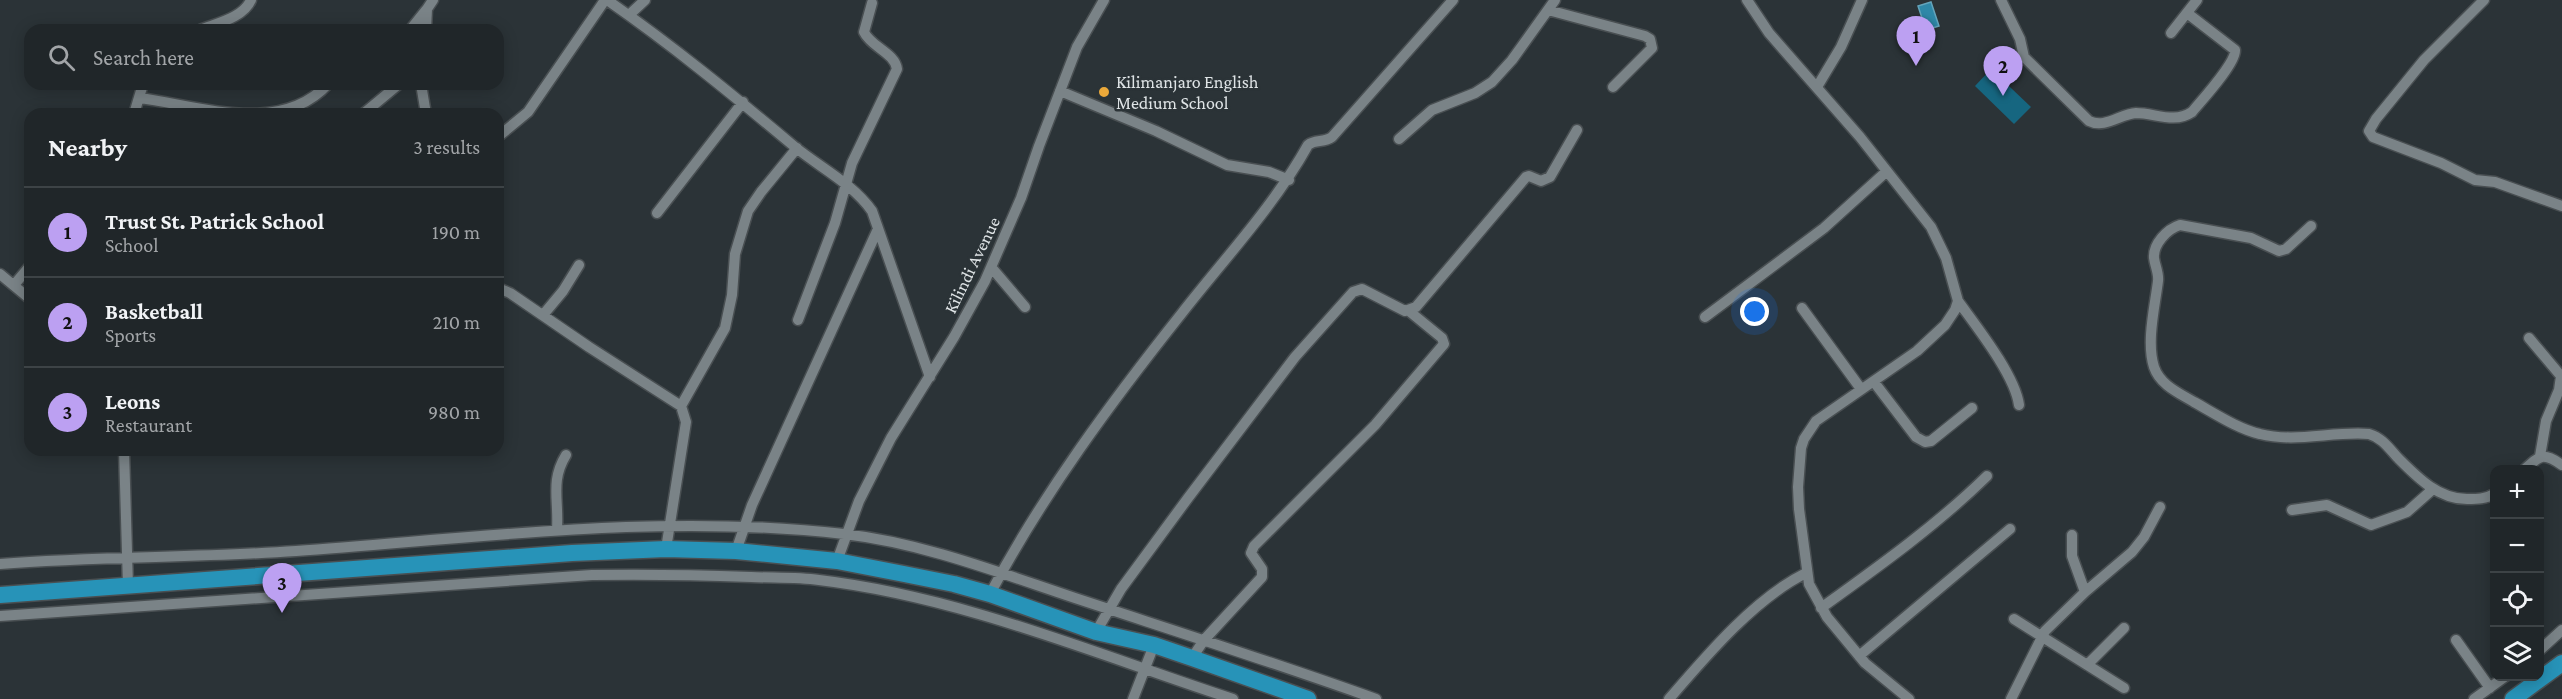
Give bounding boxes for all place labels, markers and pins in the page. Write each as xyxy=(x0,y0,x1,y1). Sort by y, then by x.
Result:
pin: 1 xyxy=(1896,16,1936,66)
pin: 2 xyxy=(1984,46,2022,96)
place label: Kilimanjaro English Medium School xyxy=(1116,72,1259,113)
marker: Kilimanjaro English Medium School xyxy=(1097,85,1111,99)
pin: 3 xyxy=(262,564,302,613)

